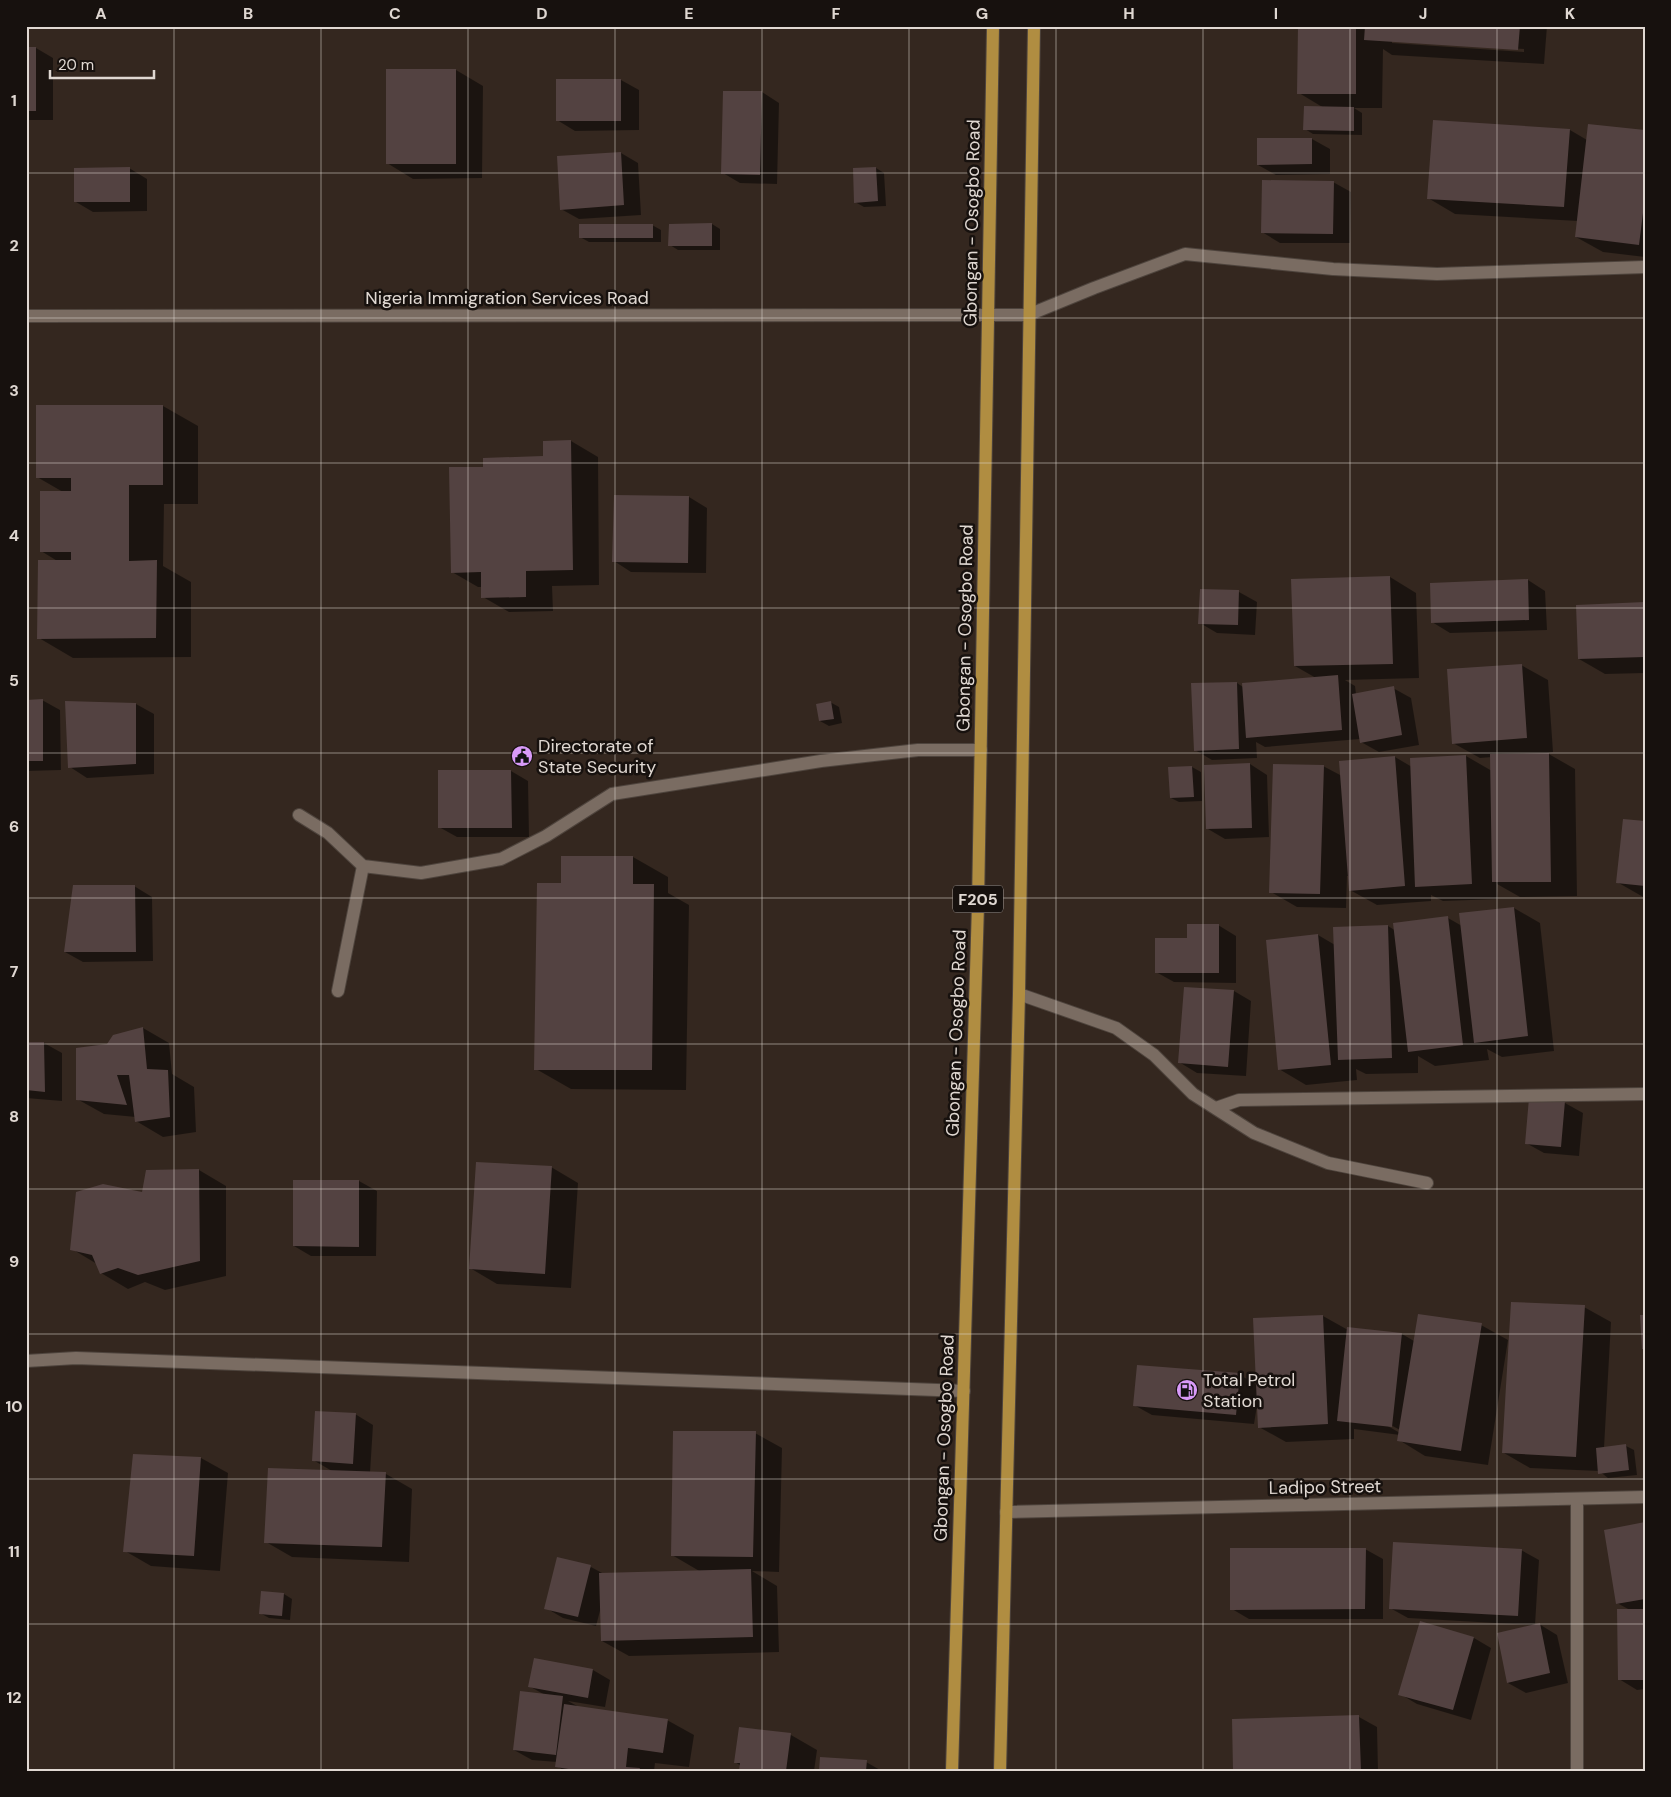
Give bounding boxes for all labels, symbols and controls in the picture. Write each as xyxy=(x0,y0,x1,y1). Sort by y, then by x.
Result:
text: A xyxy=(95,3,107,24)
text: B xyxy=(243,3,253,24)
text: C xyxy=(389,3,401,24)
text: D xyxy=(536,3,548,24)
text: E xyxy=(684,3,694,24)
text: F xyxy=(832,3,841,24)
text: G xyxy=(976,3,988,24)
text: H xyxy=(1123,3,1135,24)
text: I xyxy=(1274,3,1278,24)
text: J xyxy=(1419,3,1427,24)
text: K xyxy=(1565,3,1576,24)
scale bar xyxy=(50,48,154,80)
text: 20 m xyxy=(58,55,94,75)
text: 1 xyxy=(11,90,17,111)
street label: Gbongan - Osogbo Road xyxy=(958,119,986,327)
text: 2 xyxy=(9,235,19,256)
street label: Nigeria Immigration Services Road xyxy=(365,286,649,310)
text: 3 xyxy=(9,380,19,401)
street label: Gbongan - Osogbo Road xyxy=(951,524,979,732)
text: 4 xyxy=(9,525,19,546)
text: 5 xyxy=(9,670,19,691)
place label: Directorate of State Security xyxy=(538,734,656,779)
public building icon: Directorate of State Security xyxy=(510,744,534,768)
text: 6 xyxy=(9,816,19,837)
road number: F205 xyxy=(953,886,1003,912)
street label: Gbongan - Osogbo Road xyxy=(940,929,972,1137)
text: 7 xyxy=(10,961,19,982)
text: 8 xyxy=(9,1106,19,1127)
text: 9 xyxy=(9,1251,19,1272)
street label: Gbongan - Osogbo Road xyxy=(928,1334,960,1542)
place label: Total Petrol Station xyxy=(1203,1368,1295,1413)
fuel station icon: Total Petrol Station xyxy=(1175,1378,1199,1402)
text: 10 xyxy=(5,1396,23,1417)
street label: Ladipo Street xyxy=(1268,1474,1382,1500)
text: 11 xyxy=(8,1541,20,1562)
text: 12 xyxy=(6,1687,22,1708)

